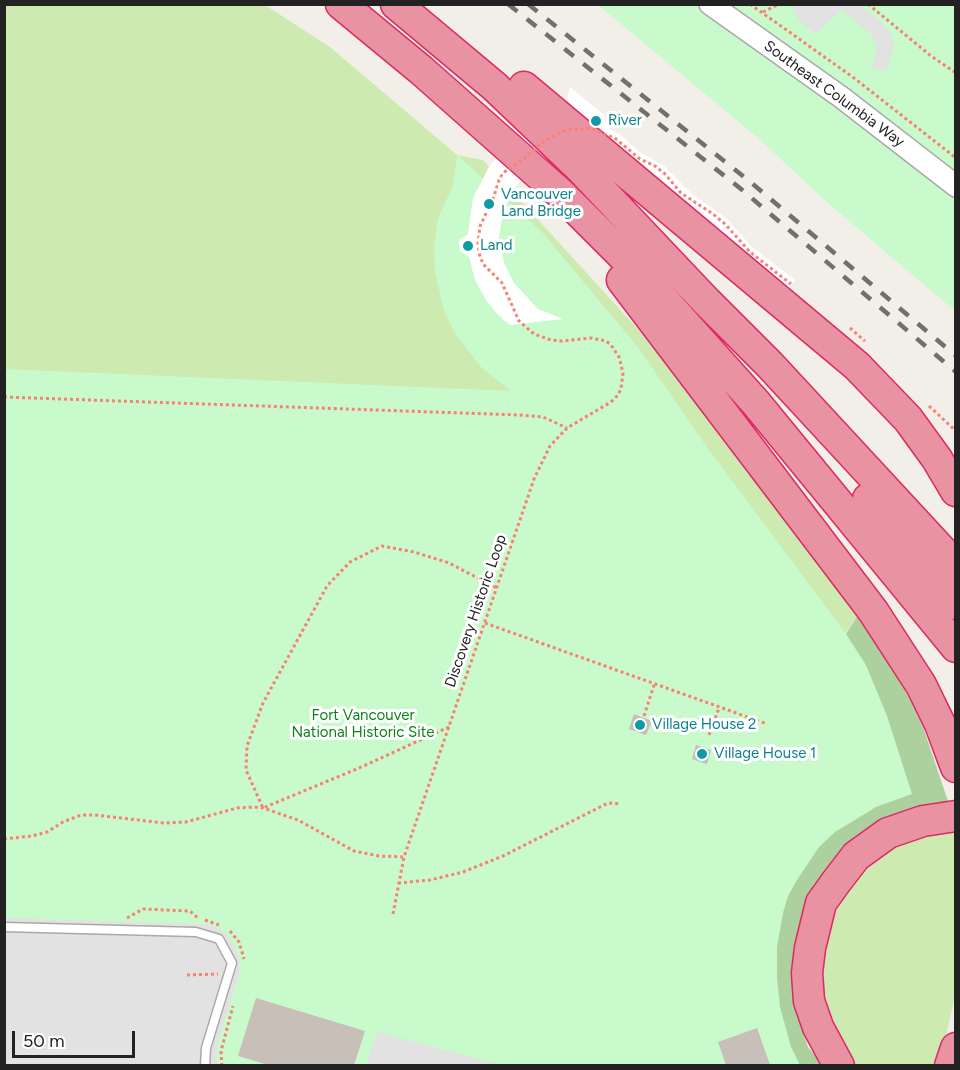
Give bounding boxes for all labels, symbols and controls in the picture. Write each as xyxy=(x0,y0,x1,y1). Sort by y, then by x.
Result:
street label: Southeast Columbia Way xyxy=(760,37,908,151)
place label: River xyxy=(608,112,642,130)
marker: River xyxy=(589,114,603,128)
place label: Vancouver Land Bridge xyxy=(501,186,581,221)
marker: Vancouver Land Bridge xyxy=(482,197,496,211)
place label: Land xyxy=(480,237,513,255)
marker: Land xyxy=(461,239,475,253)
street label: Discovery Historic Loop xyxy=(441,532,511,690)
park label: Fort Vancouver National Historic Site xyxy=(291,707,435,742)
place label: Village House 2 xyxy=(652,716,756,734)
marker: Village House 2 xyxy=(633,718,647,732)
place label: Village House 1 xyxy=(714,745,816,763)
marker: Village House 1 xyxy=(695,747,709,761)
scale bar xyxy=(15,1019,138,1057)
text: 50 m xyxy=(23,1030,65,1052)

